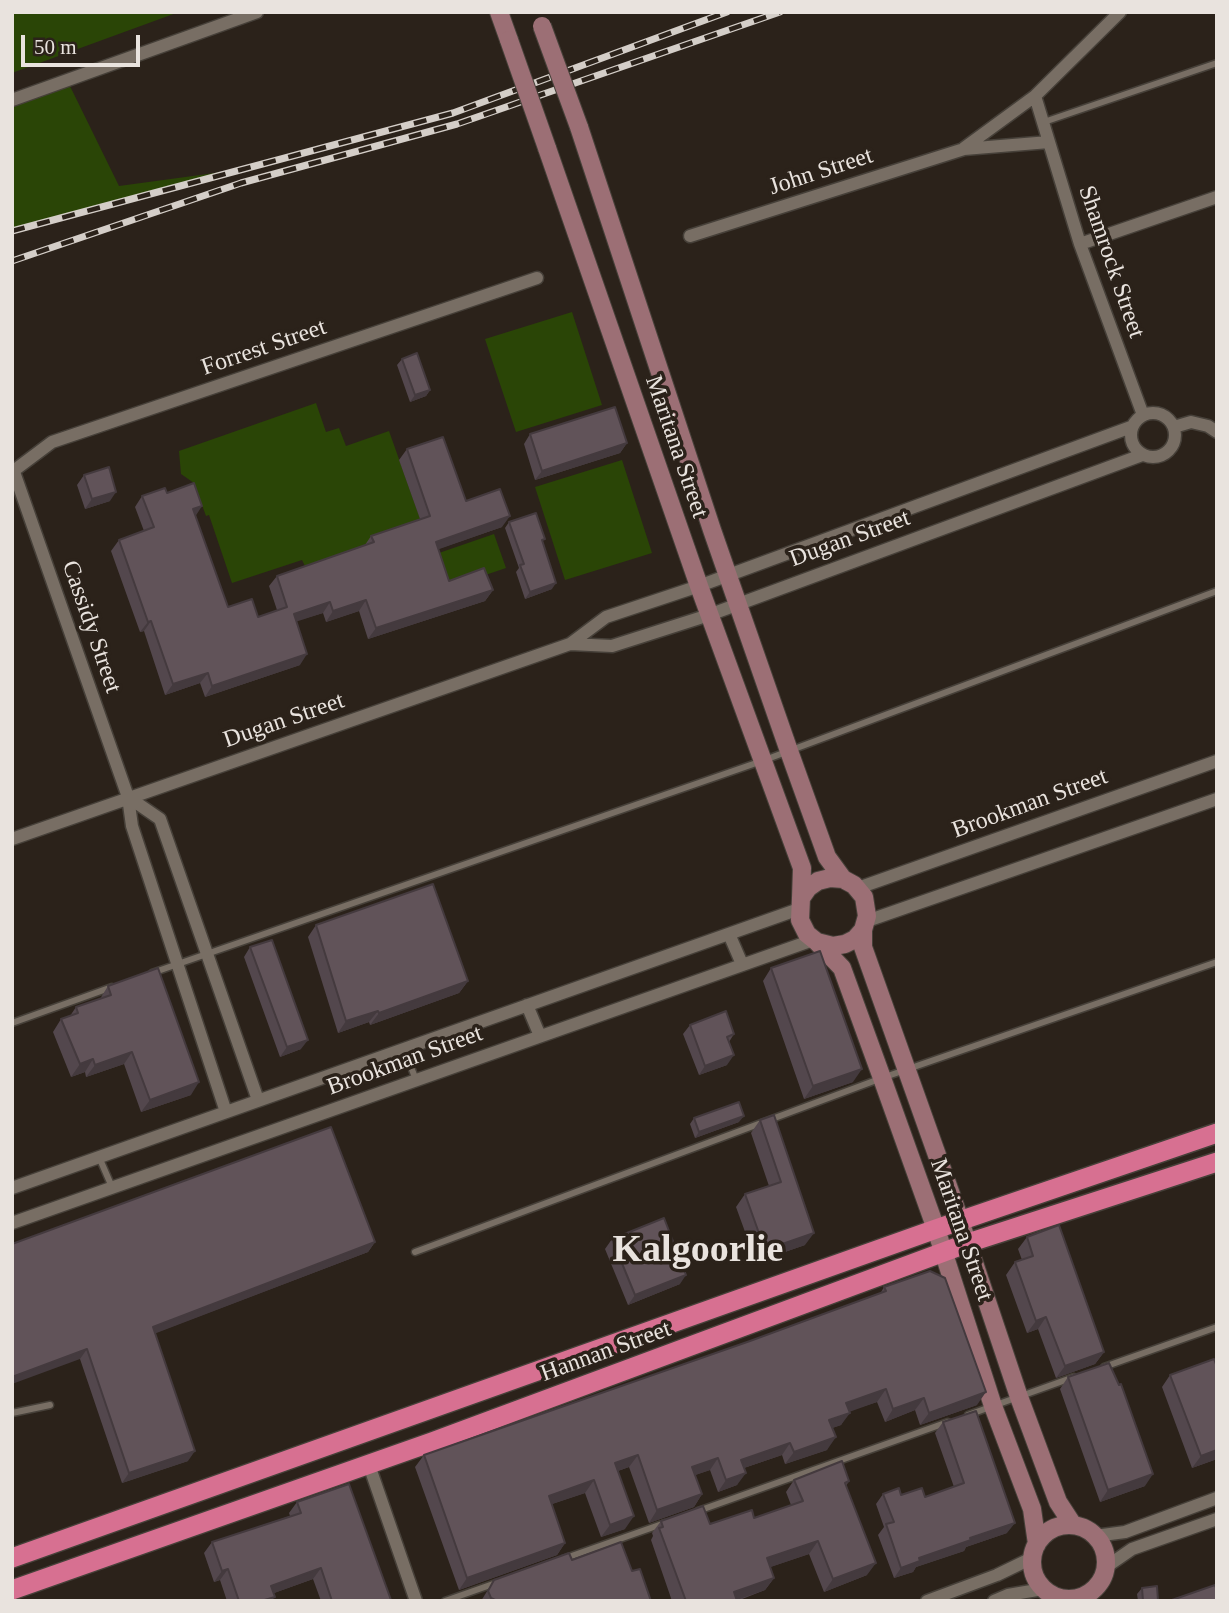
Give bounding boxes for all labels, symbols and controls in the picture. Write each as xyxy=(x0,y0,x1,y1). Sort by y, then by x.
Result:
scale bar xyxy=(24,21,144,65)
text: 50 m xyxy=(34,35,77,59)
street label: John Street xyxy=(766,142,876,202)
street label: Shamrock Street xyxy=(1071,182,1151,342)
street label: Forrest Street xyxy=(198,313,330,383)
street label: Maritana Street xyxy=(638,372,714,522)
street label: Dugan Street xyxy=(786,504,914,574)
street label: Cassidy Street xyxy=(55,557,127,697)
street label: Dugan Street xyxy=(220,687,348,755)
street label: Brookman Street xyxy=(948,763,1112,845)
street label: Brookman Street xyxy=(323,1020,487,1102)
street label: Maritana Street xyxy=(923,1155,999,1305)
district label: Kalgoorlie xyxy=(613,1228,783,1274)
street label: Hannan Street xyxy=(537,1315,675,1389)

